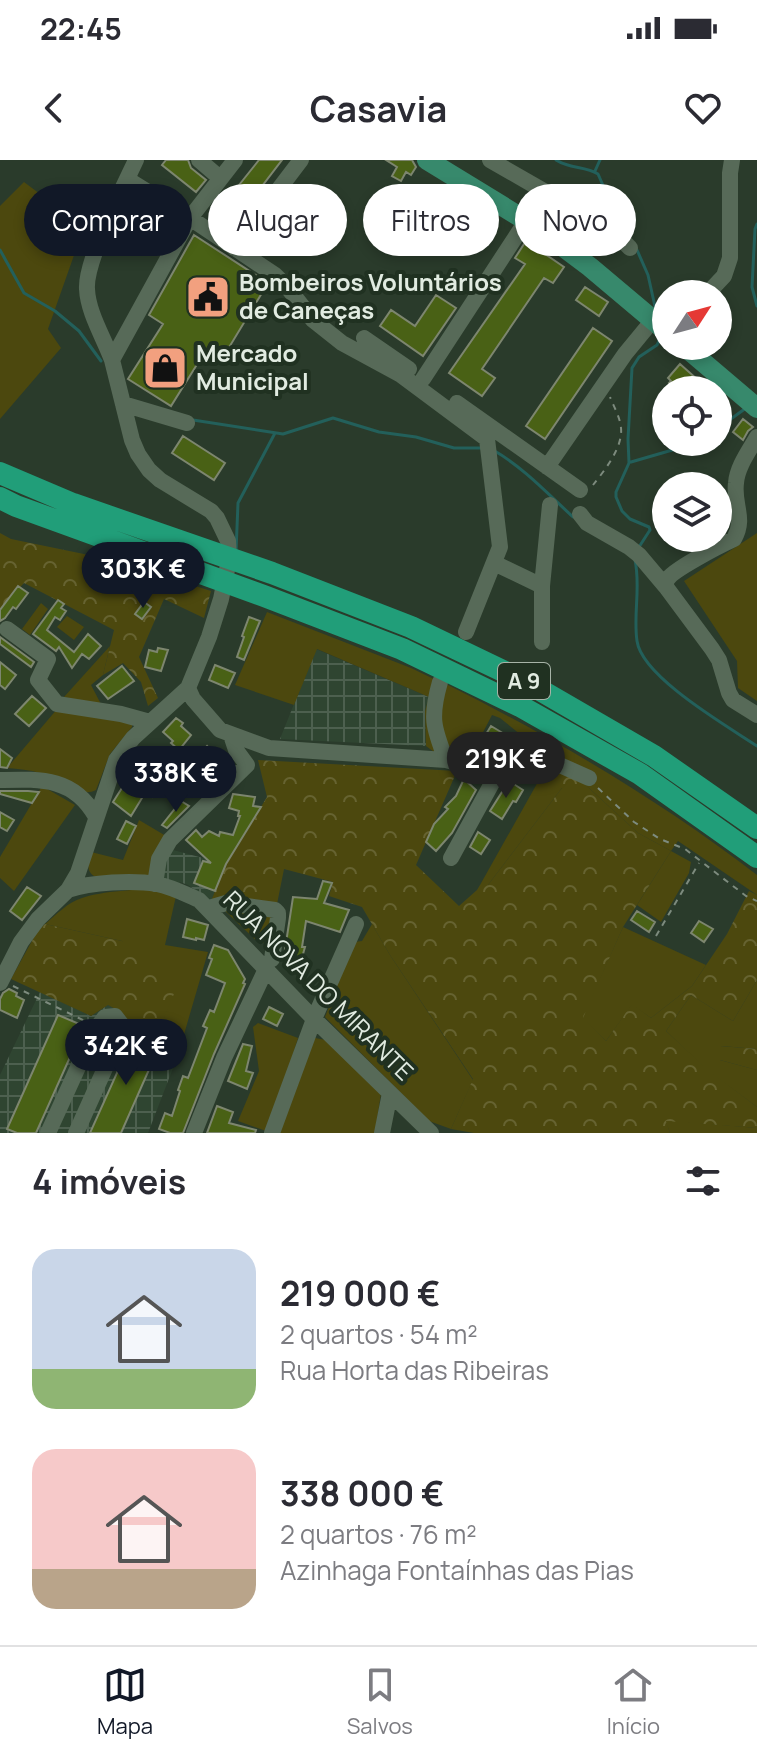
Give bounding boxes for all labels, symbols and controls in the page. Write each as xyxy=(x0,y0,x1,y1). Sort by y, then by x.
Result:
text: 22:45 xyxy=(40,8,122,49)
text: Casavia xyxy=(310,84,447,133)
icon: back xyxy=(32,86,76,130)
icon: heart xyxy=(681,86,725,130)
chip: Comprar xyxy=(24,184,192,256)
chip: Alugar xyxy=(208,184,347,256)
chip: Filtros xyxy=(363,184,499,256)
chip: Novo xyxy=(515,184,636,256)
place label: Bombeiros Voluntários de Caneças xyxy=(239,265,502,326)
public building icon: Bombeiros Voluntários de Caneças xyxy=(184,273,232,321)
north arrow xyxy=(652,280,732,360)
map controls xyxy=(652,280,732,552)
place label: Mercado Municipal xyxy=(196,336,309,397)
shop icon: Mercado Municipal xyxy=(141,344,189,392)
button: locate xyxy=(652,376,732,456)
button: layers xyxy=(652,472,732,552)
pin: 303K € xyxy=(78,542,208,610)
text: 303K € xyxy=(100,550,186,586)
road number: A 9 xyxy=(498,663,550,699)
pin: 219K € xyxy=(441,732,571,800)
text: 219K € xyxy=(465,740,547,776)
pin: 338K € xyxy=(111,746,241,814)
text: 338K € xyxy=(133,754,219,790)
street label: RUA NOVA DO MIRANTE xyxy=(217,883,421,1087)
pin: 342K € xyxy=(61,1019,191,1087)
text: 342K € xyxy=(83,1027,169,1063)
text: 4 imóveis xyxy=(32,1158,186,1204)
icon: filters xyxy=(681,1159,725,1203)
text: 219 000 € xyxy=(280,1270,440,1316)
icon: home xyxy=(96,1281,192,1377)
text: 2 quartos · 54 m² xyxy=(280,1316,478,1352)
text: Rua Horta das Ribeiras xyxy=(280,1352,549,1388)
text: 338 000 € xyxy=(280,1470,444,1516)
icon: home xyxy=(96,1481,192,1577)
text: 2 quartos · 76 m² xyxy=(280,1516,477,1552)
text: Azinhaga Fontaínhas das Pias xyxy=(280,1552,634,1588)
tab: Mapa xyxy=(97,1663,153,1741)
tab: Salvos xyxy=(347,1663,413,1741)
tab: Início xyxy=(607,1663,660,1741)

